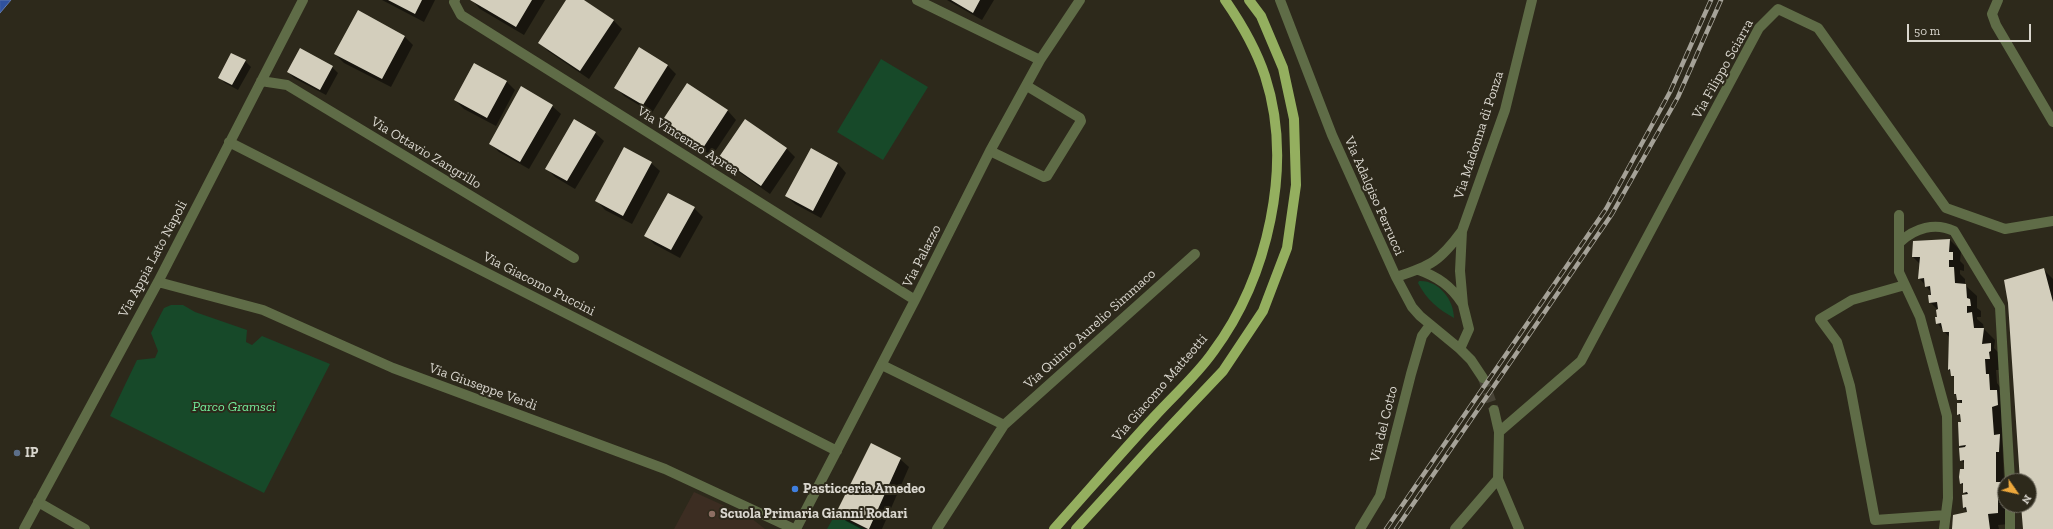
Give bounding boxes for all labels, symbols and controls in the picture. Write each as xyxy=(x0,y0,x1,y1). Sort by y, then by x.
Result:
street label: Via Filippo Sciarra xyxy=(1689,16,1757,122)
scale bar xyxy=(1909,16,2033,42)
text: 50 m xyxy=(1914,24,1940,38)
street label: Via Madonna di Ponza xyxy=(1450,69,1508,201)
street label: Via Vincenzo Aprea xyxy=(634,103,742,179)
street label: Via Ottavio Zangrillo xyxy=(368,113,484,193)
street label: Via Adalgiso Ferrucci xyxy=(1340,134,1408,258)
street label: Via Appia Lato Napoli xyxy=(115,198,191,320)
street label: Via Palazzo xyxy=(899,222,945,290)
street label: Via Giacomo Puccini xyxy=(480,248,598,320)
street label: Via Quinto Aurelio Simmaco xyxy=(1021,265,1159,393)
street label: Via Giacomo Matteotti xyxy=(1109,331,1211,445)
street label: Via Giuseppe Verdi xyxy=(426,360,540,414)
street label: Via del Cotto xyxy=(1366,384,1402,464)
park label: Parco Gramsci xyxy=(192,399,276,415)
place label: IP xyxy=(25,445,38,461)
marker: IP xyxy=(12,448,22,458)
north arrow xyxy=(1997,473,2037,513)
place label: Pasticceria Amedeo xyxy=(803,481,925,497)
marker: Pasticceria Amedeo xyxy=(790,484,800,494)
text: N xyxy=(2019,492,2034,507)
place label: Scuola Primaria Gianni Rodari xyxy=(720,506,908,522)
marker: Scuola Primaria Gianni Rodari xyxy=(707,509,717,519)

